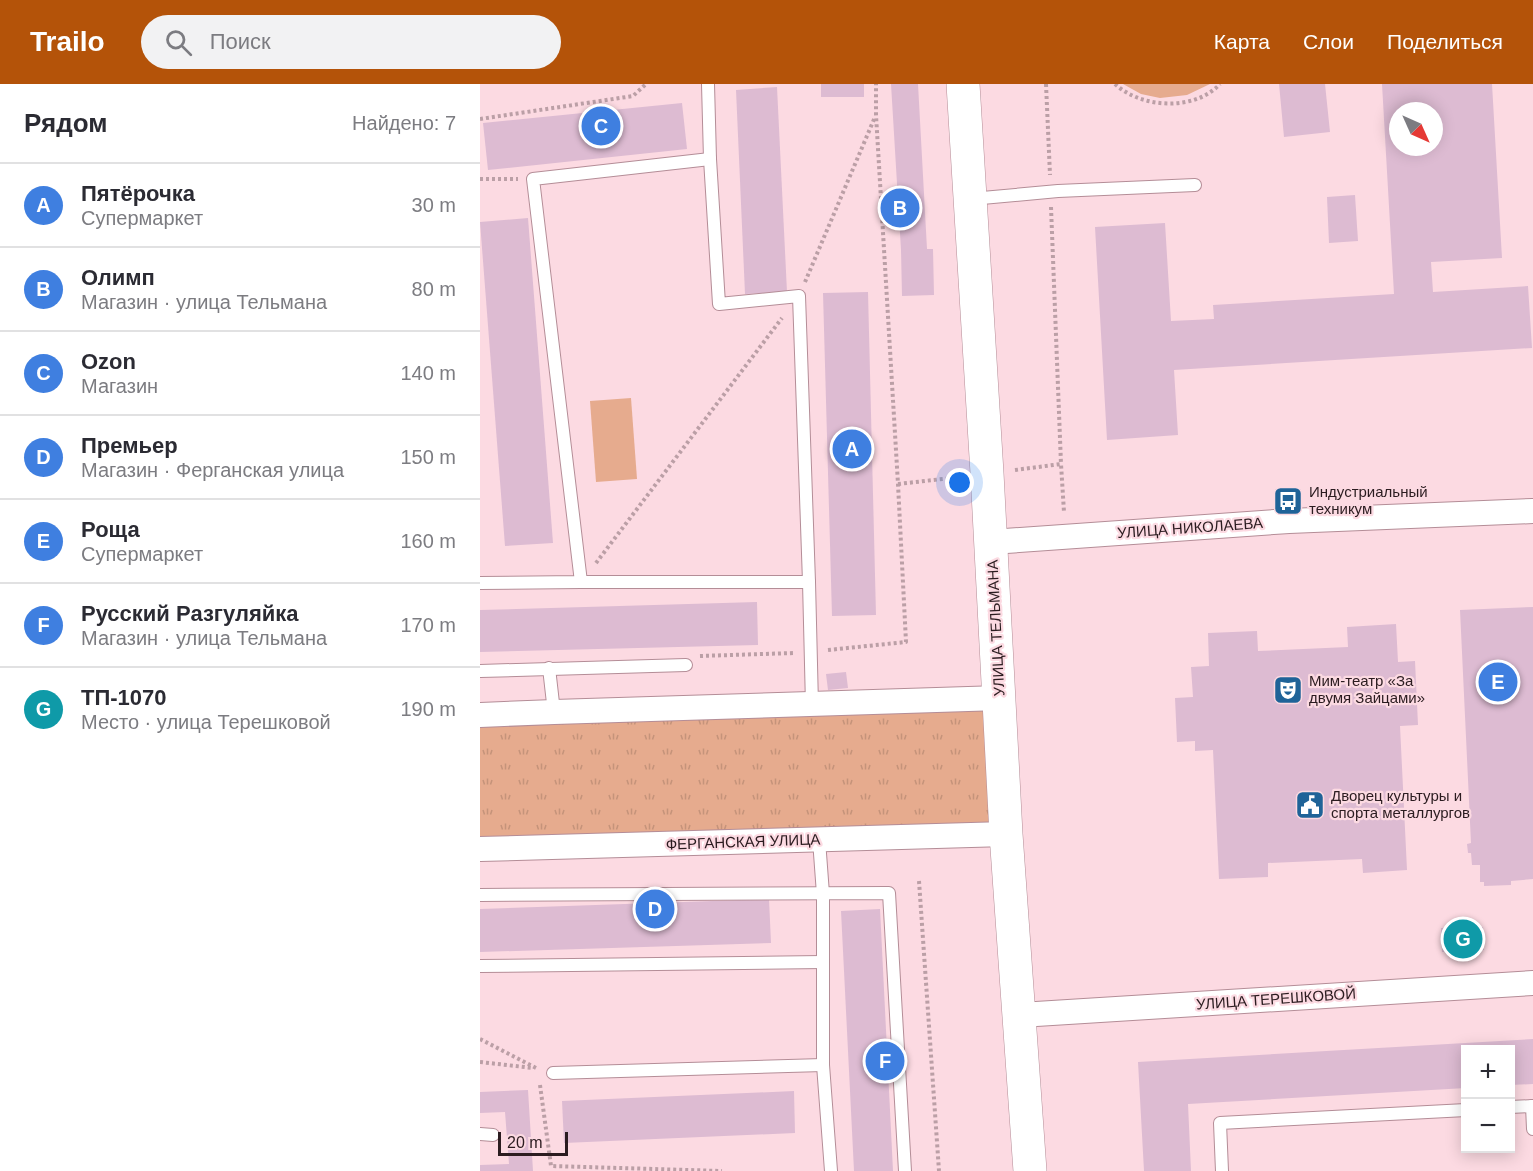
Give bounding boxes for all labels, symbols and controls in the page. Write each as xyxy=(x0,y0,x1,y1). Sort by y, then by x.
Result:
search box xyxy=(141,15,561,69)
text: Trailo xyxy=(30,26,105,57)
icon: search xyxy=(162,26,195,59)
text: Поиск xyxy=(210,29,271,54)
text: Карта xyxy=(1214,30,1270,53)
text: Слои xyxy=(1303,30,1354,53)
text: Поделиться xyxy=(1387,30,1503,53)
north arrow xyxy=(1389,102,1443,156)
pin: C xyxy=(582,104,620,148)
text: Рядом xyxy=(24,108,107,138)
text: Найдено: 7 xyxy=(352,112,456,134)
text: Пятёрочка xyxy=(81,181,195,206)
pin: B xyxy=(880,186,920,230)
text: A xyxy=(36,194,51,216)
text: 30 m xyxy=(412,194,456,216)
text: Супермаркет xyxy=(81,207,203,229)
text: Олимп xyxy=(81,265,155,290)
text: B xyxy=(36,278,51,300)
text: 80 m xyxy=(412,278,456,300)
text: Магазин · улица Тельмана xyxy=(81,291,327,313)
text: Ozon xyxy=(81,349,136,374)
text: C xyxy=(36,362,51,384)
text: 140 m xyxy=(400,362,456,384)
text: Магазин xyxy=(81,375,158,397)
pin: A xyxy=(832,426,872,472)
text: Премьер xyxy=(81,433,178,458)
text: D xyxy=(36,446,51,468)
text: 150 m xyxy=(400,446,456,468)
text: Магазин · Ферганская улица xyxy=(81,459,344,481)
your location xyxy=(945,468,974,497)
place label: Индустриальный техникум xyxy=(1309,483,1428,517)
bus stop icon: Индустриальный техникум xyxy=(1272,485,1304,517)
street label: УЛИЦА НИКОЛАЕВА xyxy=(1117,514,1263,541)
text: Роща xyxy=(81,517,140,542)
text: E xyxy=(37,530,50,552)
text: 160 m xyxy=(400,530,456,552)
text: Супермаркет xyxy=(81,543,203,565)
street label: УЛИЦА ТЕЛЬМАНА xyxy=(983,559,1008,697)
text: Русский Разгуляйка xyxy=(81,601,299,626)
text: F xyxy=(37,614,50,636)
text: 170 m xyxy=(400,614,456,636)
text: Магазин · улица Тельмана xyxy=(81,627,327,649)
pin: E xyxy=(1478,660,1518,704)
place label: Мим-театр «За двумя Зайцами» xyxy=(1309,672,1425,706)
theatre icon: Мим-театр «За двумя Зайцами» xyxy=(1272,674,1304,706)
text: ТП-1070 xyxy=(81,685,167,710)
text: G xyxy=(36,698,51,720)
text: 190 m xyxy=(400,698,456,720)
text: Место · улица Терешковой xyxy=(81,711,331,733)
place label: Дворец культуры и спорта металлургов xyxy=(1331,787,1470,821)
public building icon: Дворец культуры и спорта металлургов xyxy=(1294,789,1326,821)
street label: ФЕРГАНСКАЯ УЛИЦА xyxy=(665,830,821,853)
pin: D xyxy=(636,886,675,932)
pin: G xyxy=(1444,916,1482,962)
street label: УЛИЦА ТЕРЕШКОВОЙ xyxy=(1196,984,1356,1013)
pin: F xyxy=(866,1038,904,1084)
map controls xyxy=(1461,1045,1515,1153)
button: + xyxy=(1461,1045,1515,1099)
button: − xyxy=(1461,1099,1515,1153)
scale bar xyxy=(498,1129,568,1156)
text: 20 m xyxy=(507,1134,543,1151)

